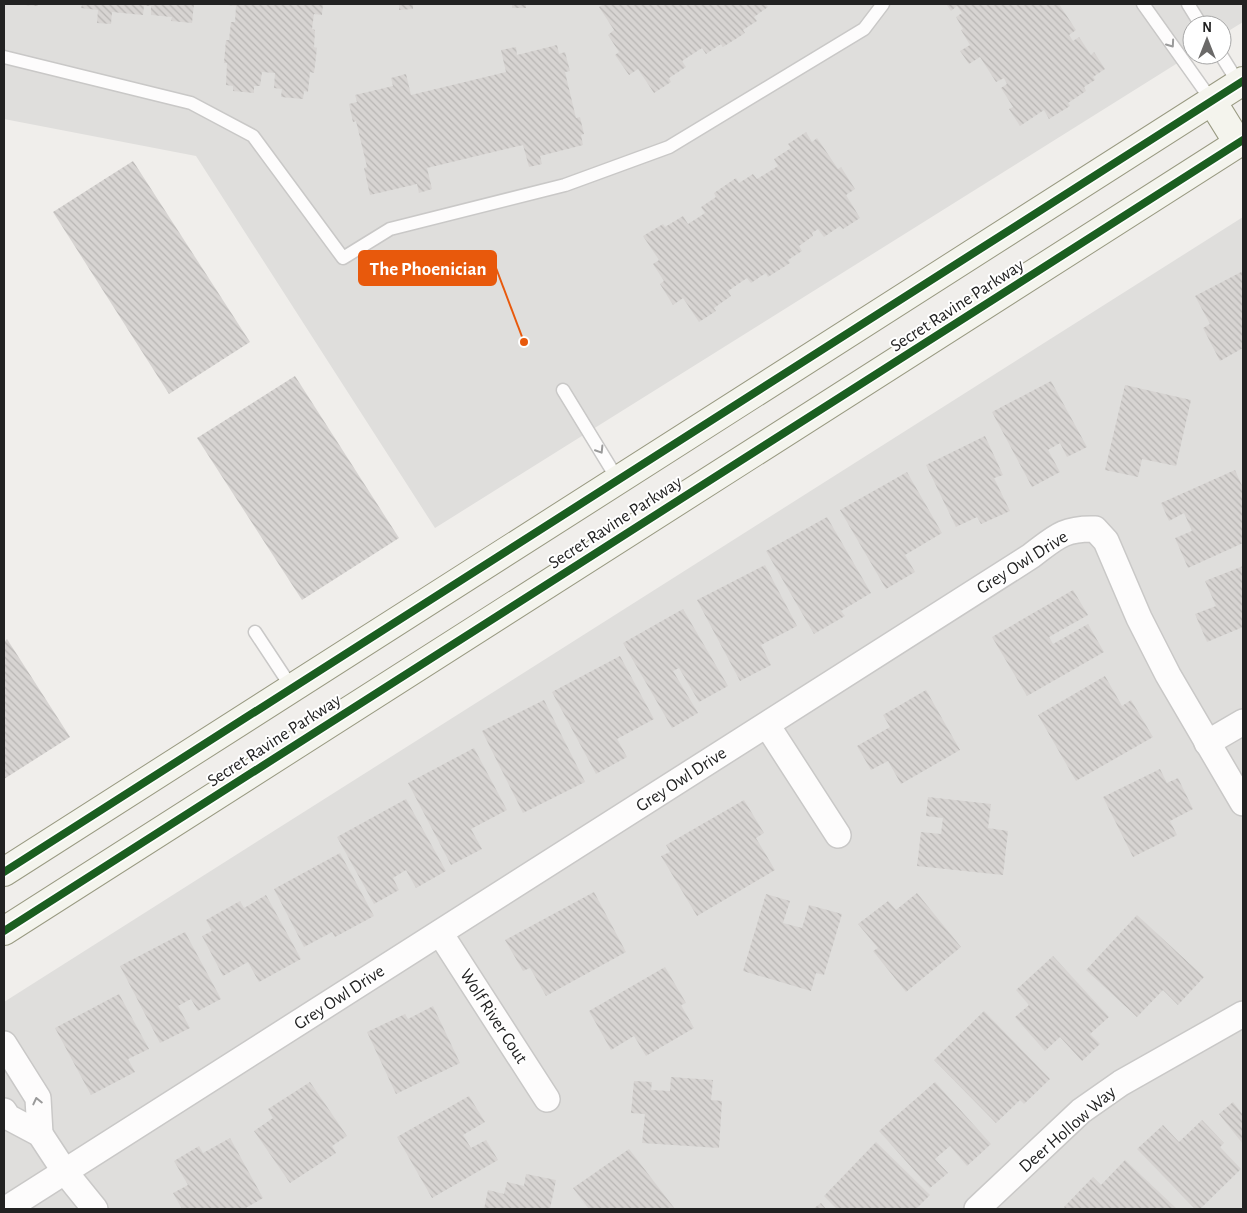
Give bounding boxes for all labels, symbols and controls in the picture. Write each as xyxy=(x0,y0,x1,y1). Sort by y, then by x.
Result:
north arrow xyxy=(1182,15,1232,65)
text: N xyxy=(1202,21,1212,35)
one-way arrow xyxy=(1165,38,1174,48)
callout: The Phoenician xyxy=(359,251,496,285)
street label: Secret Ravine Parkway xyxy=(888,256,1028,356)
text: The Phoenician xyxy=(370,260,486,279)
one-way arrow xyxy=(593,444,603,453)
street label: Secret Ravine Parkway xyxy=(546,473,686,573)
street label: Grey Owl Drive xyxy=(974,528,1071,598)
street label: Secret Ravine Parkway xyxy=(205,691,345,791)
street label: Grey Owl Drive xyxy=(633,744,730,816)
street label: Grey Owl Drive xyxy=(291,962,388,1034)
street label: Wolf River Cout xyxy=(456,966,530,1067)
street label: Deer Hollow Way xyxy=(1016,1083,1120,1176)
one-way arrow xyxy=(32,1097,43,1106)

